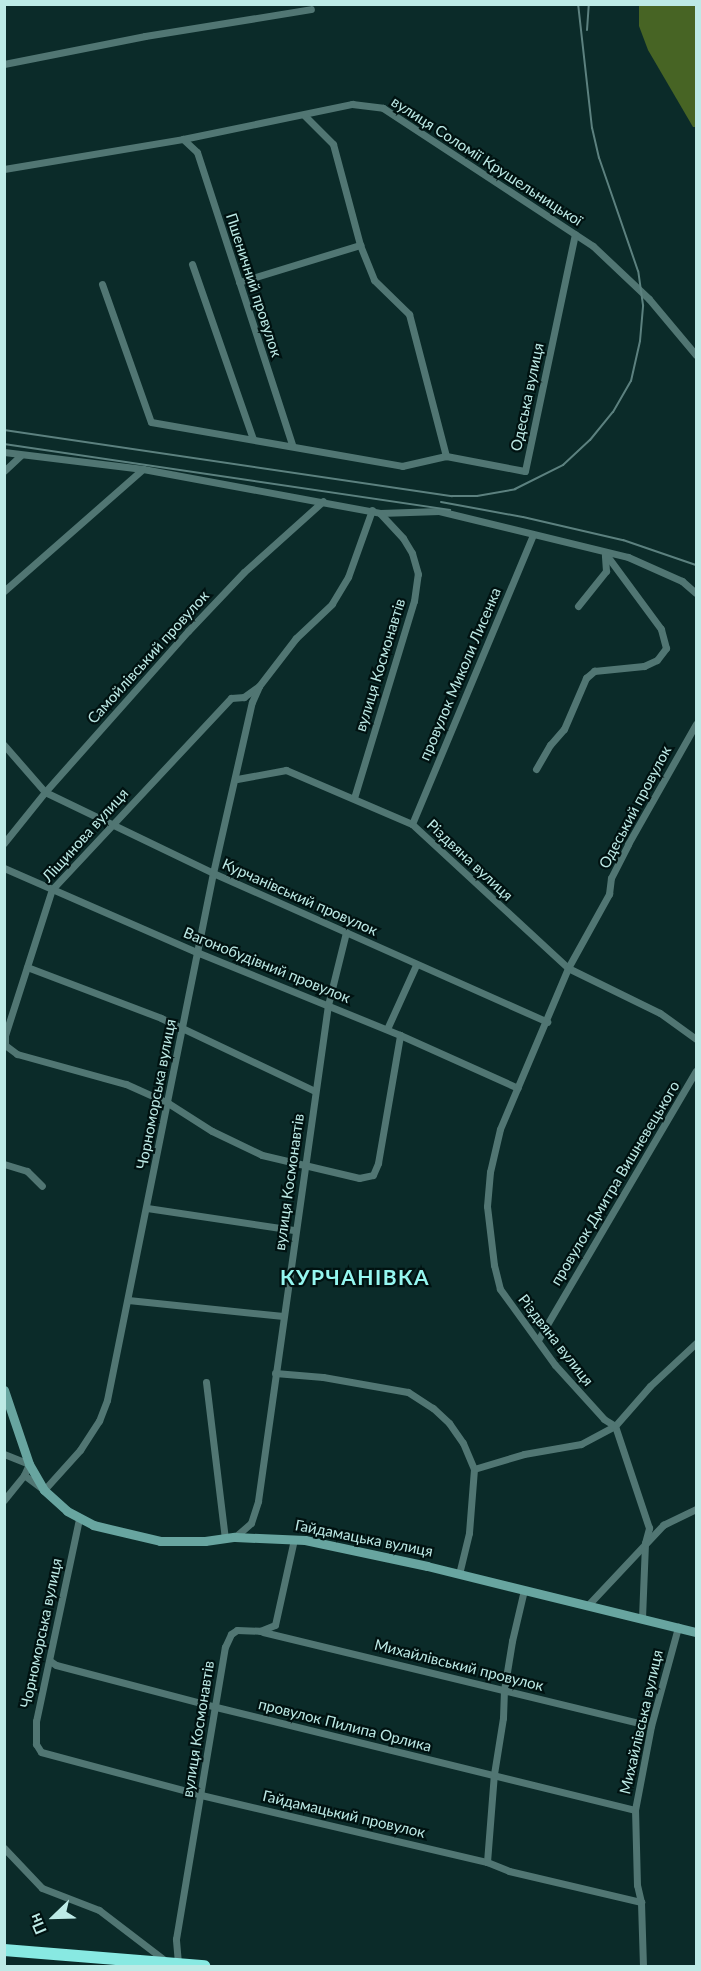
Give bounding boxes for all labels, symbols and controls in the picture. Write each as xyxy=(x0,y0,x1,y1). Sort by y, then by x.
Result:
street label: вулиця Соломії Крушельницької xyxy=(388,92,586,230)
street label: Пшеничний провулок xyxy=(222,211,286,359)
street label: Одеська вулиця xyxy=(507,341,547,453)
street label: провулок Миколи Лисенка xyxy=(415,585,505,763)
street label: Самойлівський провулок xyxy=(83,587,213,727)
street label: вулиця Космонавтів xyxy=(351,596,409,734)
street label: Одеський провулок xyxy=(595,743,675,871)
street label: Ліщинова вулиця xyxy=(38,784,132,886)
street label: Різдвяна вулиця xyxy=(423,815,517,905)
street label: Курчанівський провулок xyxy=(220,855,380,939)
street label: Вагонобудівний провулок xyxy=(181,923,353,1007)
street label: Чорноморська вулиця xyxy=(133,1017,179,1171)
street label: провулок Дмитра Вишневецького xyxy=(547,1077,683,1289)
street label: вулиця Космонавтів xyxy=(270,1112,308,1252)
district label: КУРЧАНІВКА xyxy=(280,1264,430,1290)
street label: Різдвяна вулиця xyxy=(515,1291,597,1389)
street label: Гайдамацька вулиця xyxy=(293,1516,435,1560)
street label: Чорноморська вулиця xyxy=(16,1557,66,1709)
street label: Михайлівський провулок xyxy=(373,1635,545,1695)
street label: Михайлівська вулиця xyxy=(616,1648,666,1796)
street label: вулиця Космонавтів xyxy=(178,1659,218,1799)
street label: провулок Пилипа Орлика xyxy=(257,1695,433,1755)
street label: Гайдамацький провулок xyxy=(261,1787,427,1841)
north arrow xyxy=(24,1887,84,1947)
text: Пн xyxy=(24,1911,50,1938)

